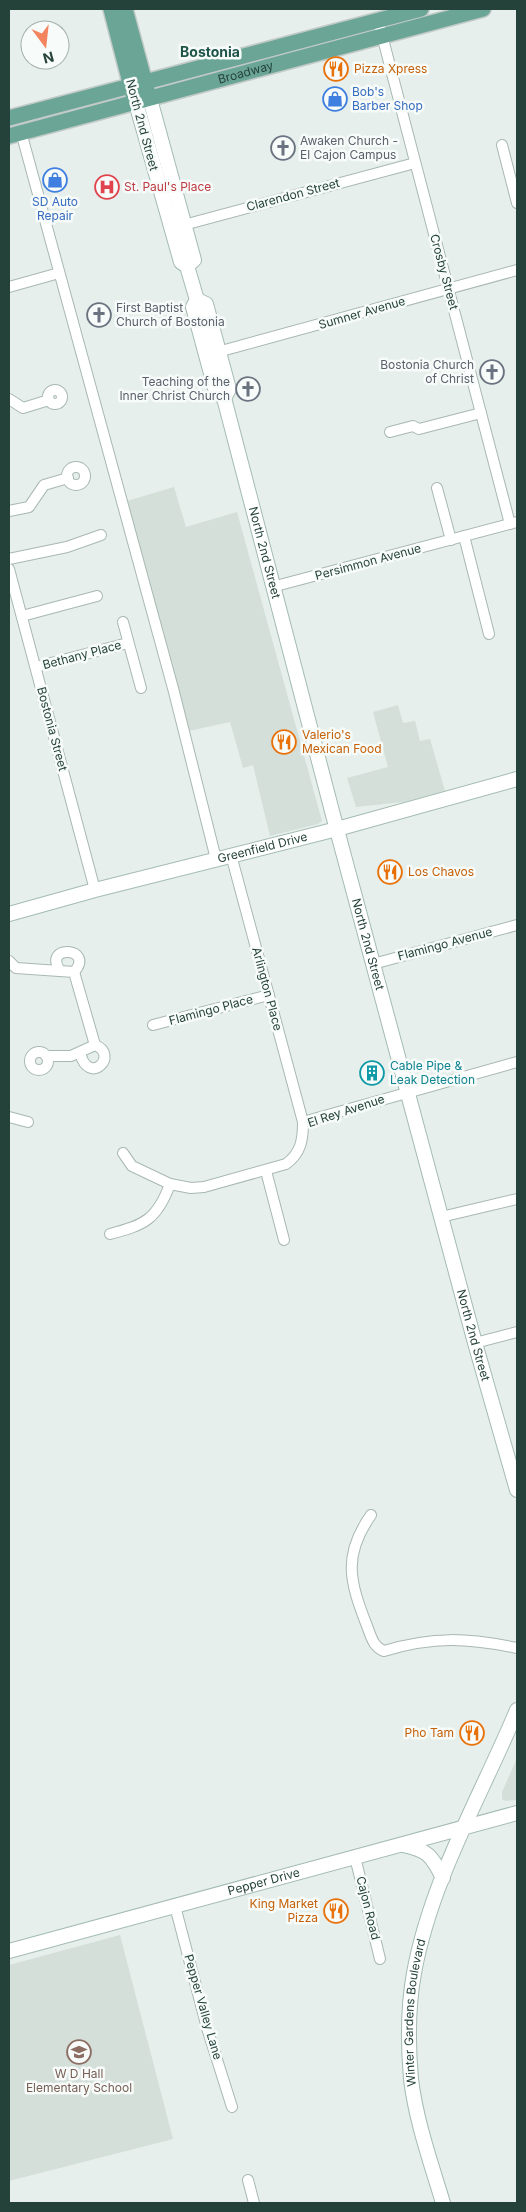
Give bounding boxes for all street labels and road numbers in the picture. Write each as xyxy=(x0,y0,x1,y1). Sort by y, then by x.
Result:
street label: Broadway xyxy=(216,57,275,87)
street label: North 2nd Street xyxy=(123,77,162,172)
street label: Clarendon Street xyxy=(245,175,341,214)
street label: Crosby Street xyxy=(427,232,462,311)
street label: Sumner Avenue xyxy=(317,293,407,332)
street label: North 2nd Street xyxy=(246,505,284,600)
street label: Persimmon Avenue xyxy=(313,540,423,583)
street label: Bethany Place xyxy=(41,637,123,672)
street label: Bostonia Street xyxy=(34,685,71,773)
street label: Greenfield Drive xyxy=(216,829,309,866)
street label: North 2nd Street xyxy=(349,897,388,992)
street label: Flamingo Avenue xyxy=(396,924,494,963)
street label: Arlington Place xyxy=(249,945,286,1032)
street label: Flamingo Place xyxy=(167,991,255,1028)
street label: El Rey Avenue xyxy=(305,1091,386,1130)
street label: North 2nd Street xyxy=(454,1288,494,1383)
street label: Pepper Drive xyxy=(226,1864,301,1898)
street label: Cajon Road xyxy=(353,1875,384,1941)
street label: Winter Gardens Boulevard xyxy=(401,1937,428,2088)
street label: Pepper Valley Lane xyxy=(181,1952,226,2061)

